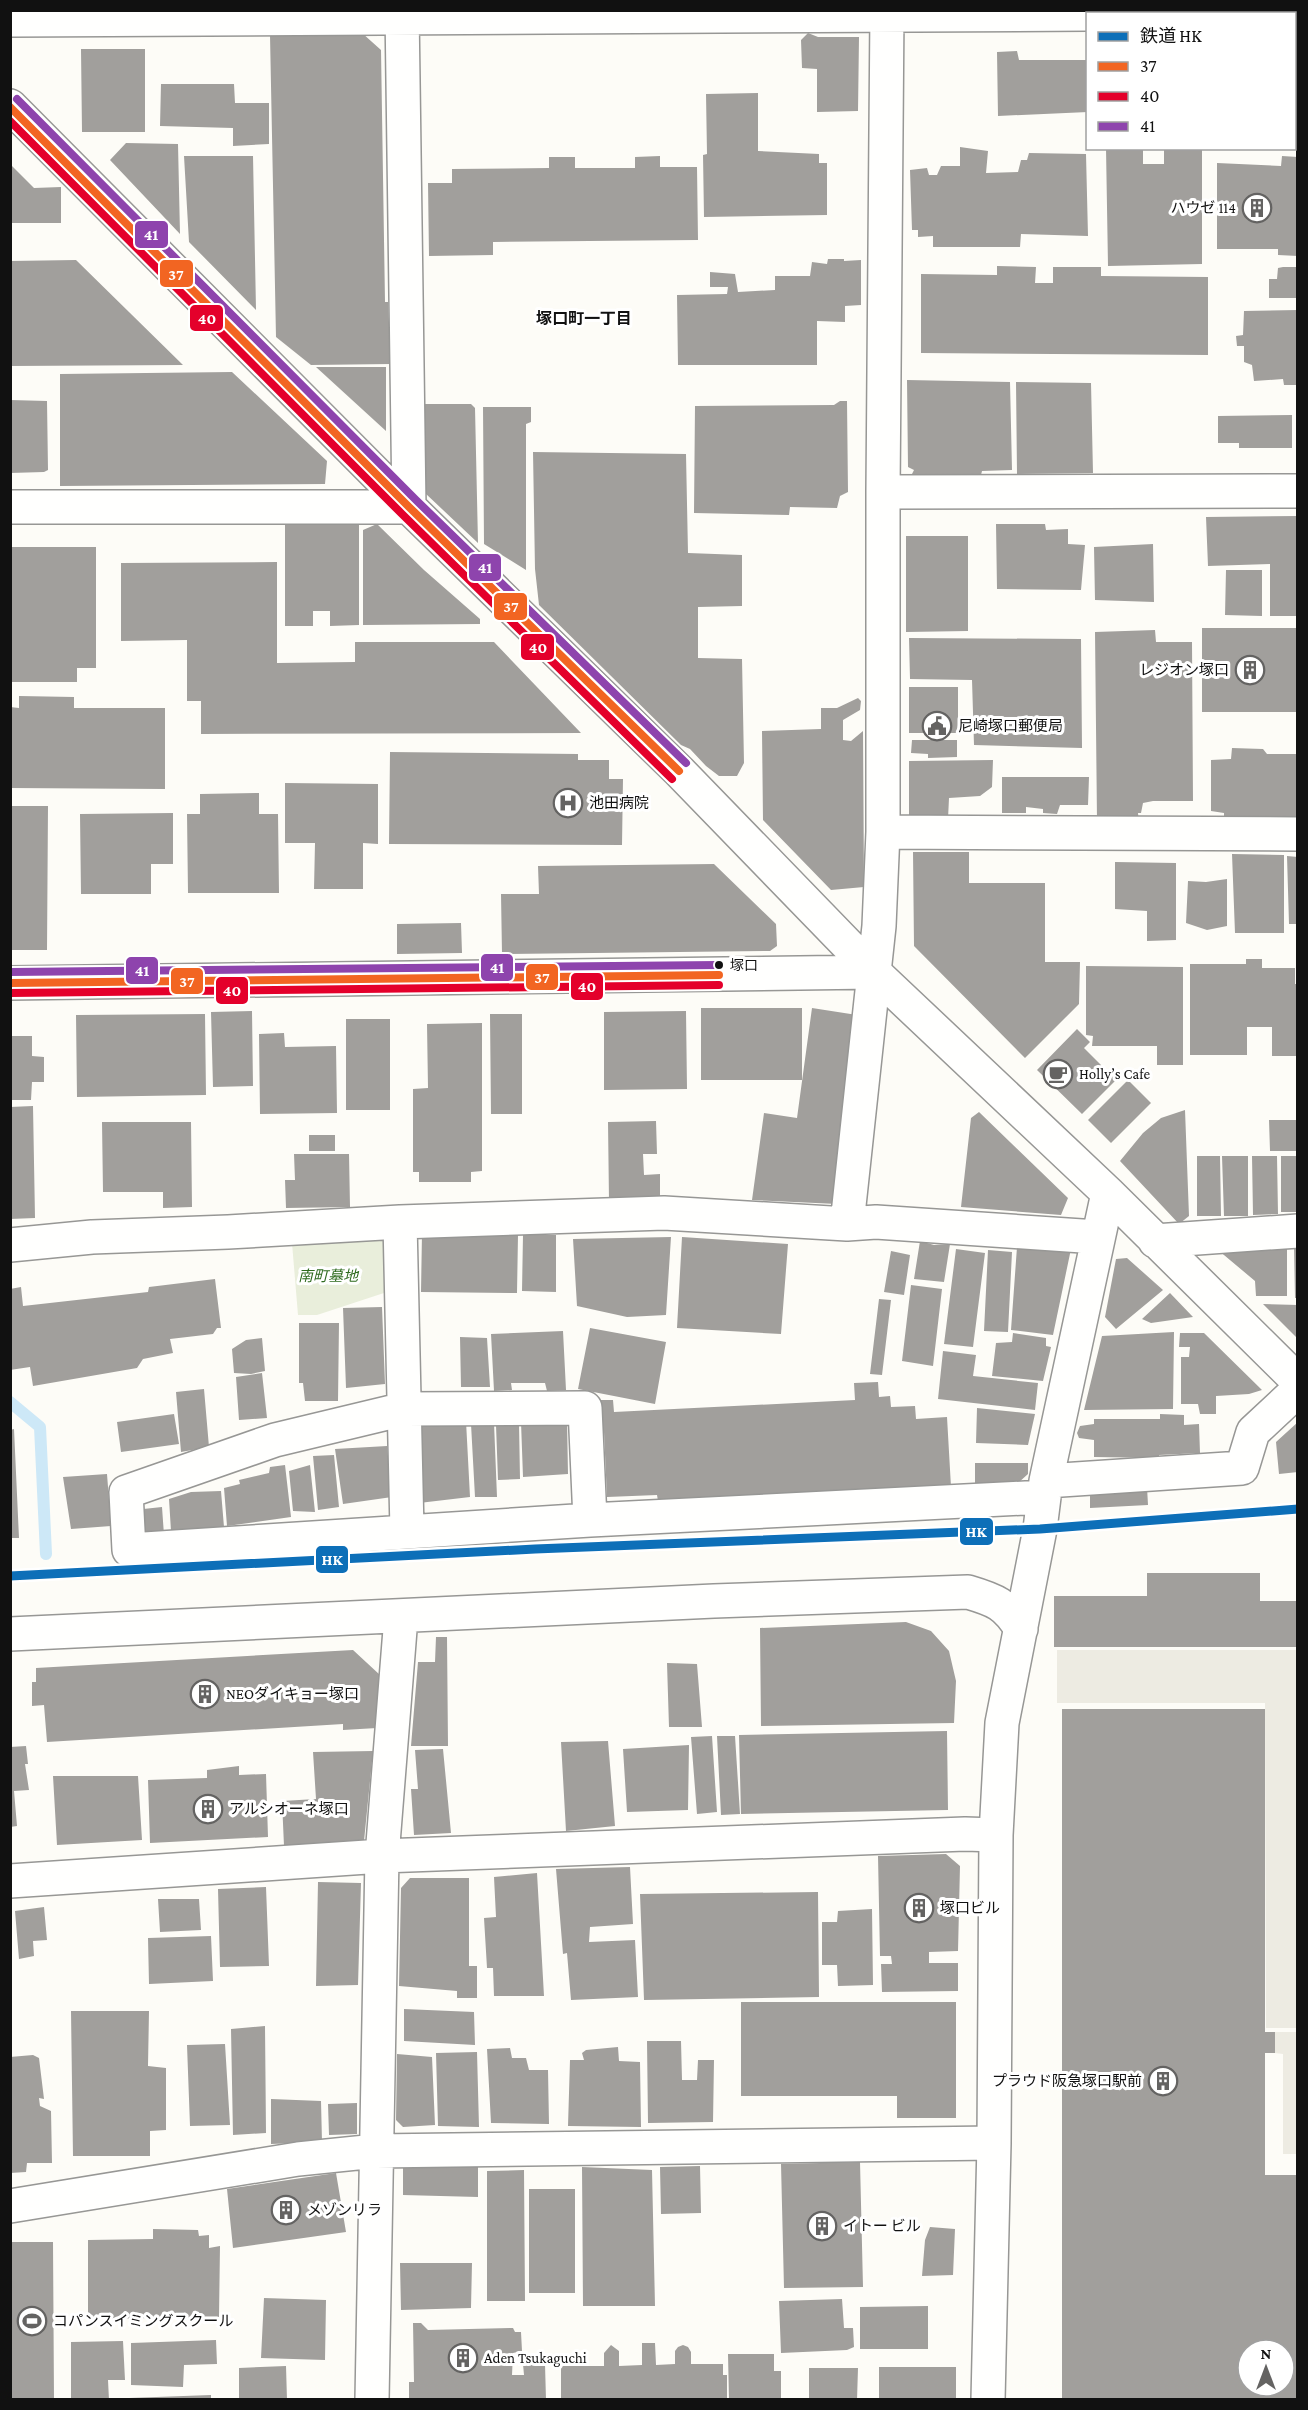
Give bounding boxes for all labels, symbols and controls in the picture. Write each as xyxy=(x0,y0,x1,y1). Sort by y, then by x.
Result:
legend xyxy=(1086,12,1296,150)
text: 鉄道 HK xyxy=(1140,26,1202,46)
text: 37 xyxy=(1140,56,1157,76)
text: 40 xyxy=(1140,86,1159,106)
text: 41 xyxy=(1140,116,1155,136)
building icon: ハウゼ 114 xyxy=(1241,192,1273,224)
place label: ハウゼ 114 xyxy=(1171,200,1236,216)
line badge: 41 xyxy=(134,220,169,249)
text: 41 xyxy=(144,226,158,243)
line badge: 37 xyxy=(159,259,194,288)
text: 37 xyxy=(168,266,184,283)
line badge: 40 xyxy=(189,304,224,332)
text: 40 xyxy=(198,310,216,327)
district label: 塚口町一丁目 xyxy=(536,310,632,327)
line badge: 41 xyxy=(468,553,502,582)
text: 41 xyxy=(478,559,492,576)
line badge: 37 xyxy=(493,592,528,621)
text: 37 xyxy=(503,598,519,615)
line badge: 40 xyxy=(520,633,555,661)
text: 40 xyxy=(529,639,547,656)
building icon: レジオン塚口 xyxy=(1234,654,1266,686)
place label: レジオン塚口 xyxy=(1139,662,1229,678)
public building icon: 尼崎塚口郵便局 xyxy=(921,710,953,742)
place label: 尼崎塚口郵便局 xyxy=(958,718,1063,734)
hospital icon: 池田病院 xyxy=(552,787,584,819)
place label: 池田病院 xyxy=(589,795,649,811)
line badge: 41 xyxy=(480,953,514,982)
line badge: 41 xyxy=(125,956,159,985)
place label: 塚口 xyxy=(730,957,758,973)
text: 41 xyxy=(490,959,504,976)
marker: 塚口 xyxy=(713,959,725,971)
text: 41 xyxy=(135,962,149,979)
line badge: 37 xyxy=(525,963,559,991)
line badge: 37 xyxy=(170,967,204,995)
text: 37 xyxy=(534,969,550,986)
line badge: 40 xyxy=(570,972,604,1001)
text: 37 xyxy=(179,973,195,990)
line badge: 40 xyxy=(215,976,249,1005)
text: 40 xyxy=(578,978,596,995)
text: 40 xyxy=(223,982,241,999)
cafe icon: Holly’s Cafe xyxy=(1042,1058,1074,1090)
place label: Holly’s Cafe xyxy=(1079,1066,1151,1083)
park label: 南町墓地 xyxy=(298,1268,360,1284)
line badge: HK xyxy=(959,1517,994,1546)
text: HK xyxy=(965,1523,987,1540)
line badge: HK xyxy=(315,1545,349,1574)
text: HK xyxy=(321,1551,343,1568)
building icon: NEOダイキョー塚口 xyxy=(189,1678,221,1710)
place label: NEOダイキョー塚口 xyxy=(226,1686,359,1702)
building icon: アルシオーネ塚口 xyxy=(192,1793,224,1825)
place label: アルシオーネ塚口 xyxy=(229,1801,349,1817)
building icon: 塚口ビル xyxy=(903,1892,935,1924)
place label: 塚口ビル xyxy=(940,1900,1000,1916)
building icon: プラウド阪急塚口駅前 xyxy=(1147,2065,1179,2097)
place label: プラウド阪急塚口駅前 xyxy=(992,2073,1142,2089)
building icon: メゾンリラ xyxy=(270,2194,302,2226)
place label: メゾンリラ xyxy=(307,2202,382,2218)
building icon: イトー ビル xyxy=(806,2210,838,2242)
place label: イトー ビル xyxy=(843,2218,921,2234)
sports icon: コパンスイミングスクール xyxy=(16,2305,48,2337)
place label: コパンスイミングスクール xyxy=(53,2313,233,2329)
north arrow xyxy=(1236,2338,1296,2398)
building icon: Aden Tsukaguchi xyxy=(447,2342,479,2374)
text: N xyxy=(1261,2345,1272,2362)
place label: Aden Tsukaguchi xyxy=(484,2350,587,2367)

